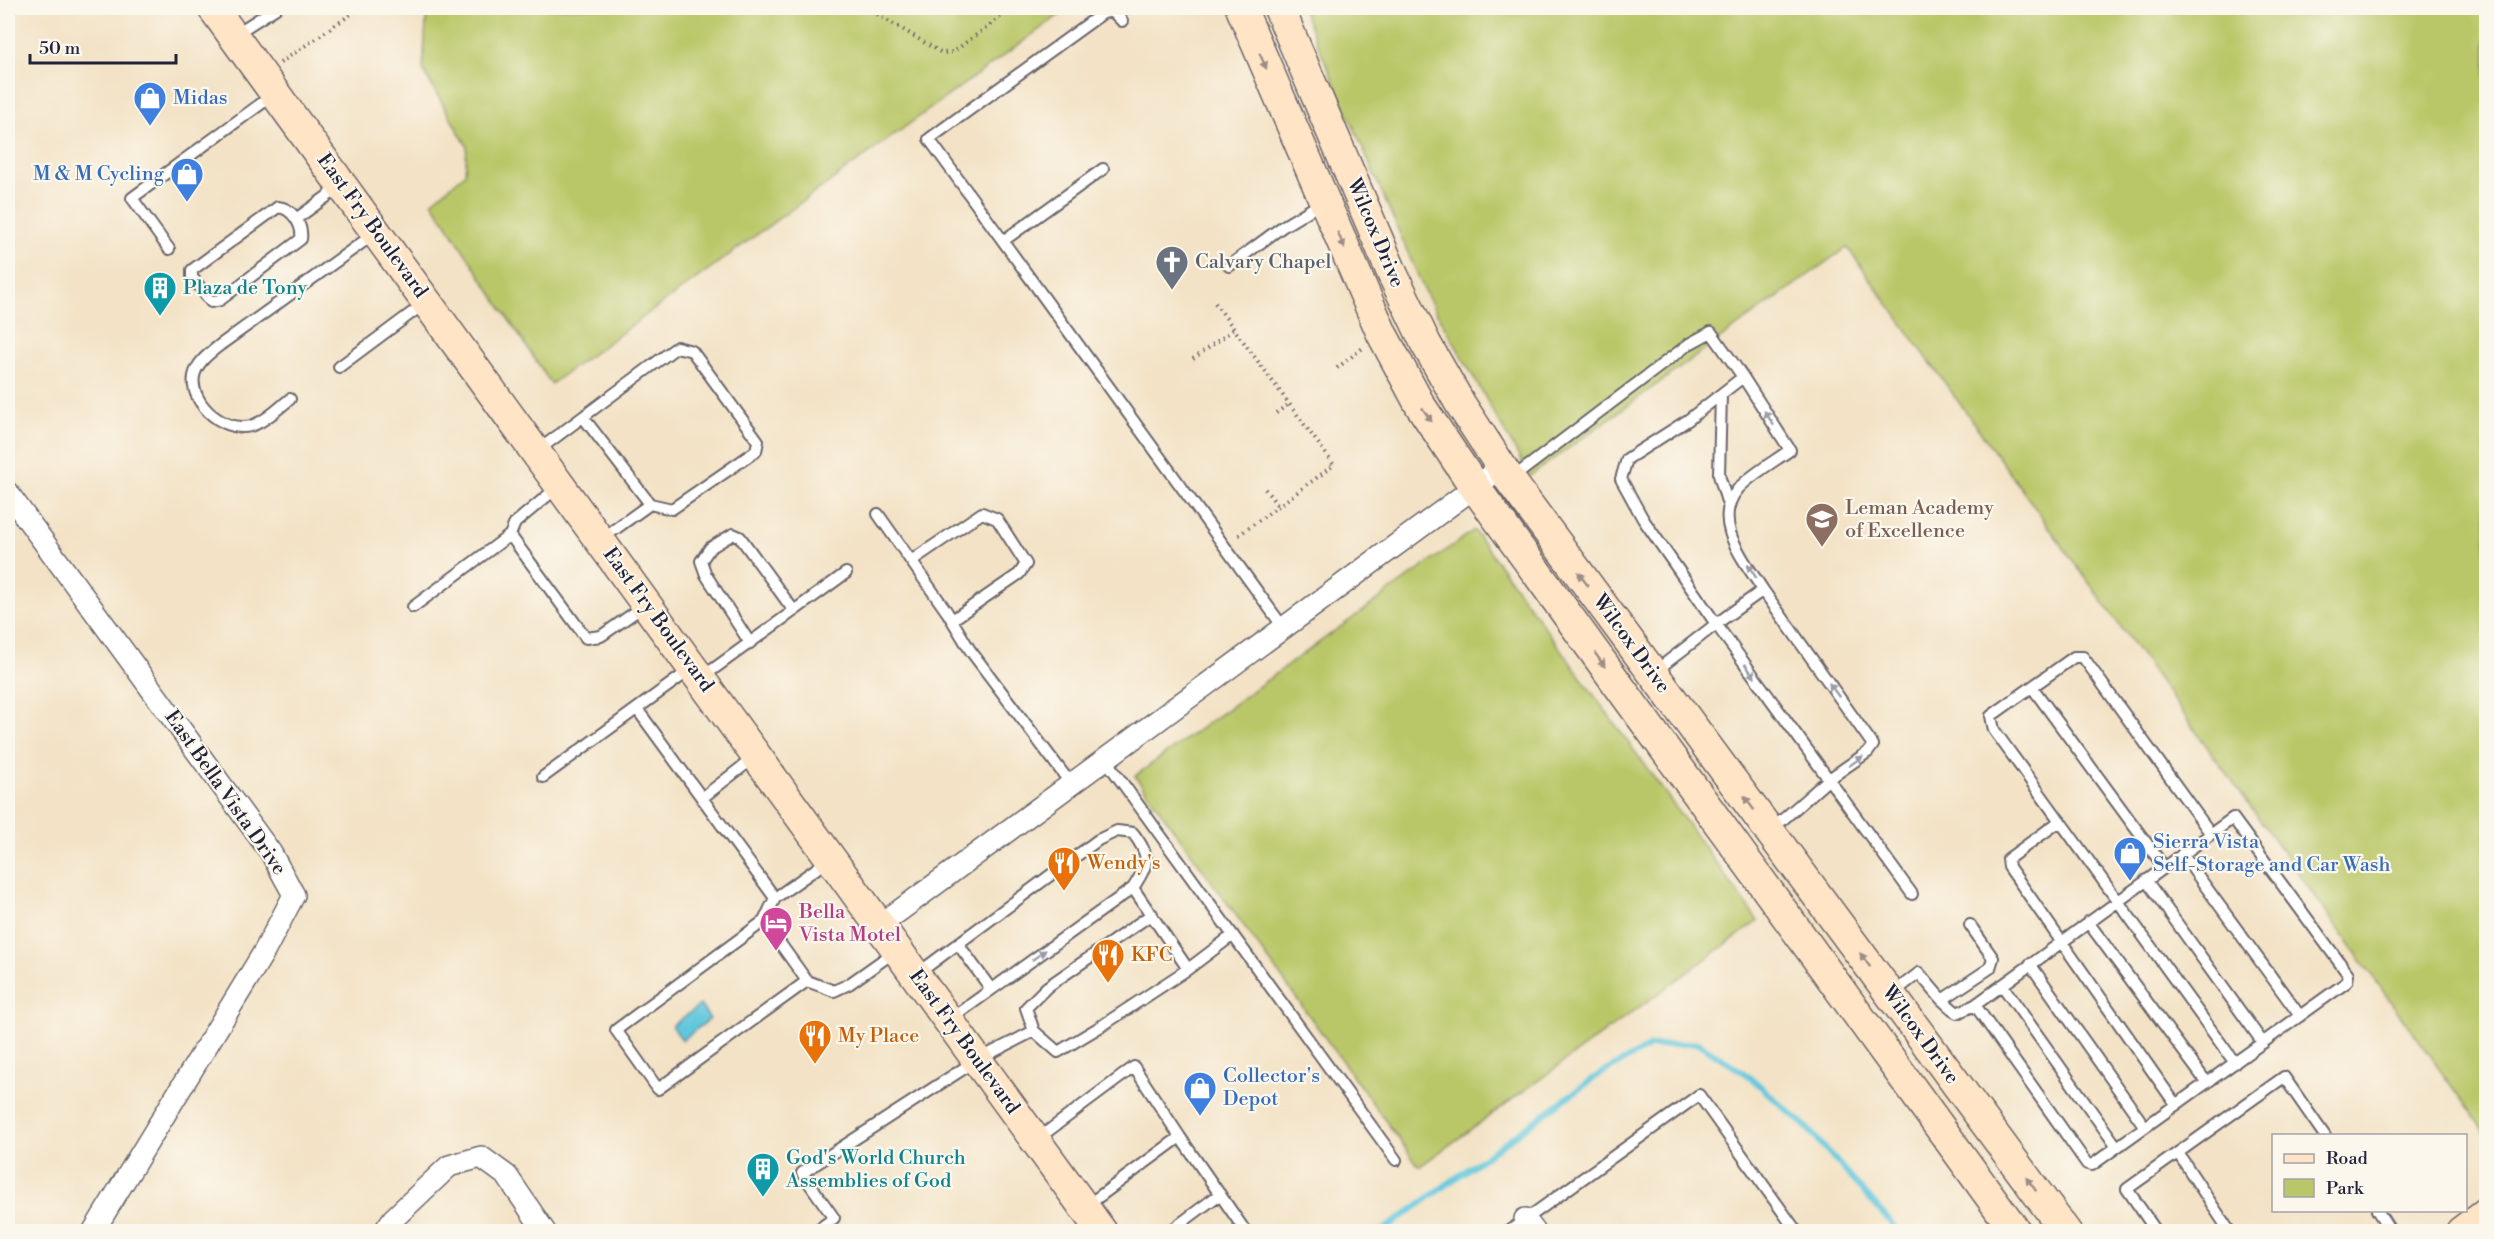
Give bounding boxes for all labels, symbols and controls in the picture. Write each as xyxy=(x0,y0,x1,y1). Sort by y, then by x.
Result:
scale bar xyxy=(30,27,176,65)
text: 50 m xyxy=(39,37,81,60)
one-way arrow xyxy=(1258,53,1268,71)
shop icon: Midas xyxy=(132,80,168,127)
place label: Midas xyxy=(173,86,228,111)
street label: East Fry Boulevard xyxy=(311,149,433,304)
shop icon: M & M Cycling xyxy=(169,156,205,203)
place label: M & M Cycling xyxy=(33,162,165,187)
street label: Wilcox Drive xyxy=(1340,174,1409,291)
one-way arrow xyxy=(1337,231,1347,249)
church icon: Calvary Chapel xyxy=(1154,244,1190,291)
place label: Calvary Chapel xyxy=(1195,250,1332,275)
building icon: Plaza de Tony xyxy=(142,270,178,317)
place label: Plaza de Tony xyxy=(183,276,307,301)
one-way arrow xyxy=(1421,407,1432,423)
one-way arrow xyxy=(1764,410,1775,426)
place label: Leman Academy of Excellence xyxy=(1845,496,1994,544)
school or university icon: Leman Academy of Excellence xyxy=(1804,501,1840,548)
street label: East Fry Boulevard xyxy=(597,543,719,698)
one-way arrow xyxy=(1746,563,1757,579)
one-way arrow xyxy=(1578,571,1590,586)
street label: Wilcox Drive xyxy=(1586,589,1675,698)
one-way arrow xyxy=(1594,651,1606,667)
one-way arrow xyxy=(1744,663,1756,679)
one-way arrow xyxy=(1828,682,1840,698)
street label: East Bella Vista Drive xyxy=(159,706,291,880)
one-way arrow xyxy=(1847,755,1863,767)
one-way arrow xyxy=(1743,796,1755,812)
place label: Sierra Vista Self-Storage and Car Wash xyxy=(2153,830,2391,878)
shop icon: Sierra Vista Self-Storage and Car Wash xyxy=(2112,835,2148,882)
restaurant icon: Wendy's xyxy=(1046,845,1082,892)
place label: Wendy's xyxy=(1086,851,1160,876)
place label: Bella Vista Motel xyxy=(798,900,901,948)
hotel icon: Bella Vista Motel xyxy=(758,905,794,952)
restaurant icon: KFC xyxy=(1090,937,1126,984)
place label: KFC xyxy=(1131,943,1172,968)
one-way arrow xyxy=(1030,949,1046,961)
one-way arrow xyxy=(1859,953,1871,969)
street label: East Fry Boulevard xyxy=(903,965,1025,1120)
street label: Wilcox Drive xyxy=(1875,980,1964,1089)
restaurant icon: My Place xyxy=(797,1018,833,1065)
place label: My Place xyxy=(838,1024,919,1049)
place label: Collector's Depot xyxy=(1223,1064,1320,1112)
shop icon: Collector's Depot xyxy=(1182,1070,1218,1117)
legend xyxy=(2272,1134,2467,1212)
place label: God's World Church Assemblies of God xyxy=(785,1146,966,1194)
text: Road xyxy=(2326,1147,2369,1170)
building icon: God's World Church Assemblies of God xyxy=(745,1151,781,1198)
one-way arrow xyxy=(2025,1177,2037,1193)
text: Park xyxy=(2326,1177,2365,1200)

